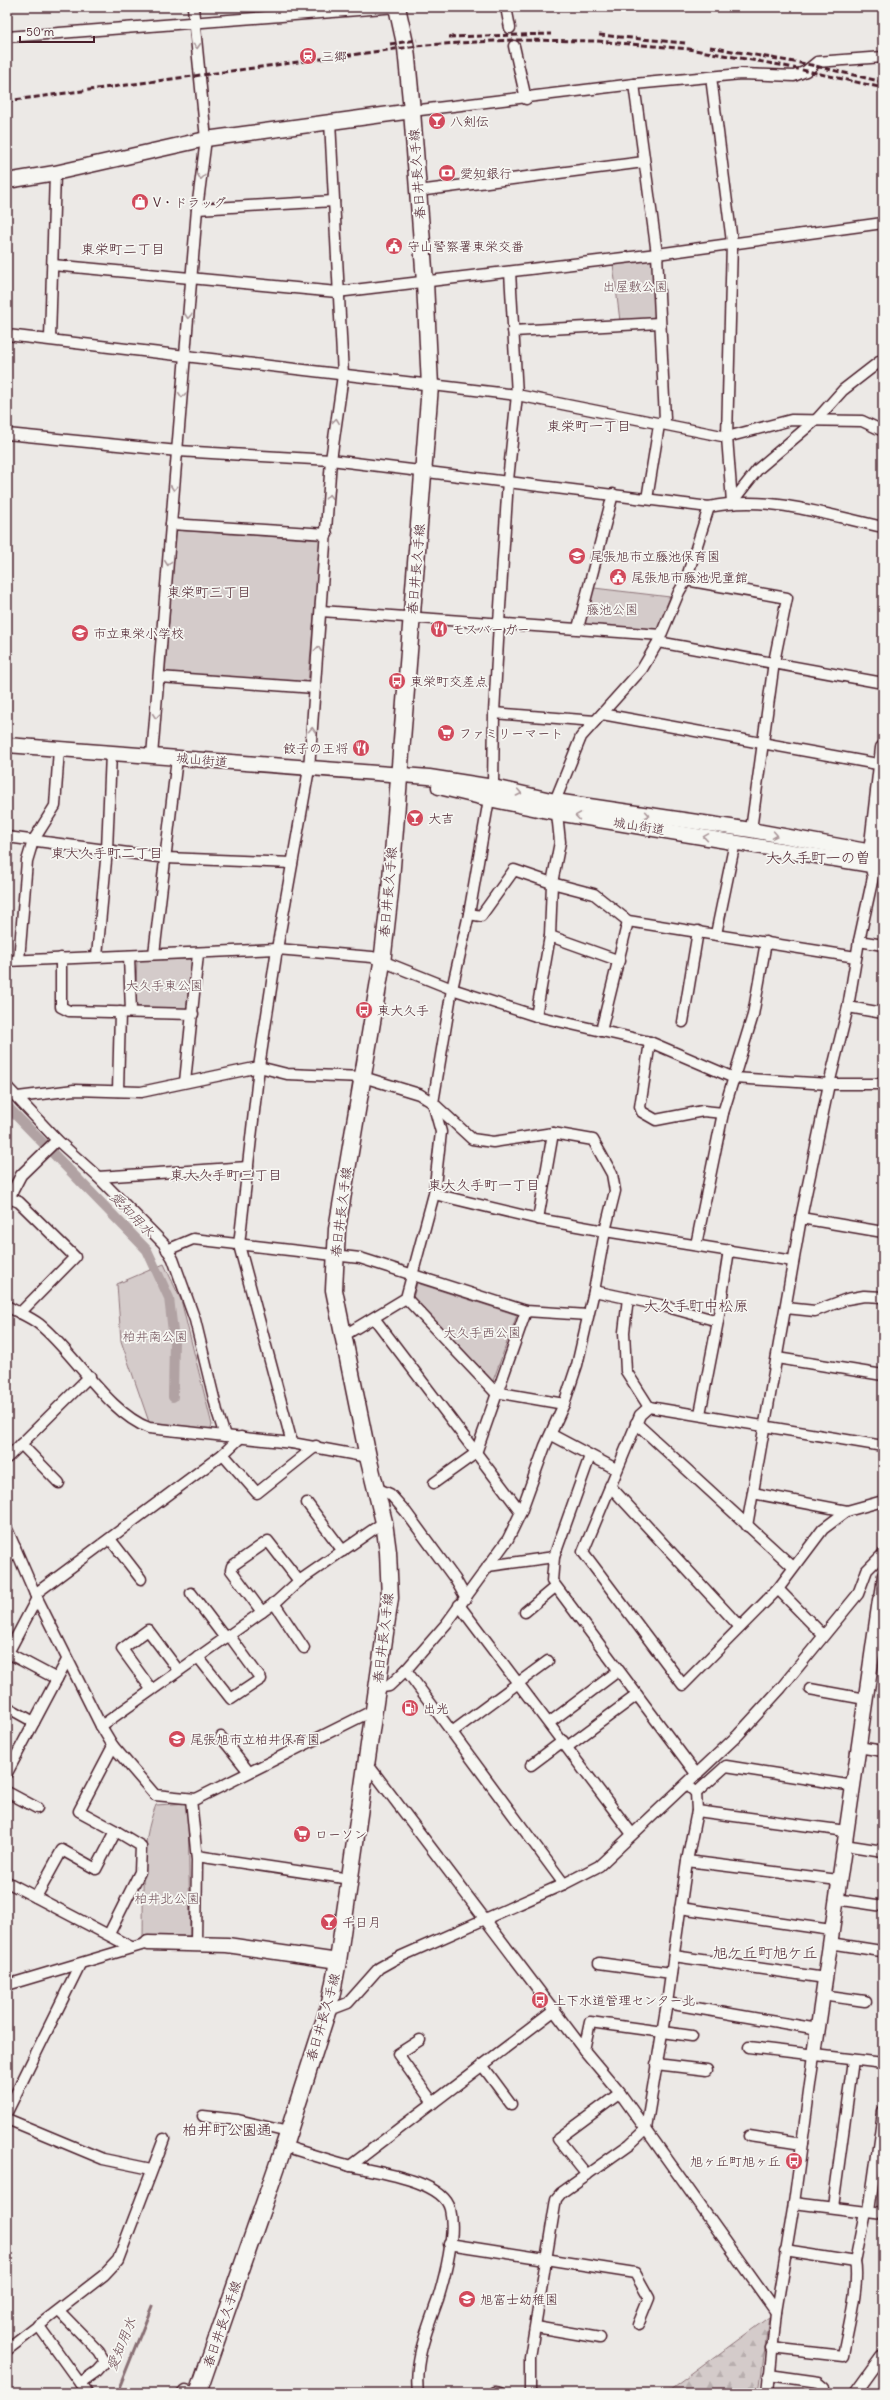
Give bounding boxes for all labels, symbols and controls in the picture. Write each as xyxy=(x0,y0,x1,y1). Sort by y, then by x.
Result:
scale bar xyxy=(20,18,94,44)
text: 50 m xyxy=(26,24,55,39)
one-way arrow xyxy=(193,43,201,49)
station icon: 三郷 xyxy=(298,46,318,66)
place label: 三郷 xyxy=(321,48,347,65)
bar icon: 八剣伝 xyxy=(427,111,447,131)
place label: 八剣伝 xyxy=(450,113,489,130)
street label: 春日井長久手線 xyxy=(405,127,429,220)
bank icon: 愛知銀行 xyxy=(437,163,457,183)
place label: 愛知銀行 xyxy=(460,165,512,182)
one-way arrow xyxy=(197,174,206,180)
shop icon: V・ドラッグ xyxy=(130,192,150,212)
place label: V・ドラッグ xyxy=(153,194,226,211)
public building icon: 守山警察署東栄交番 xyxy=(384,236,404,256)
place label: 守山警察署東栄交番 xyxy=(407,238,524,255)
district label: 東栄町二丁目 xyxy=(81,240,165,258)
park label: 出屋敷公園 xyxy=(602,278,668,295)
one-way arrow xyxy=(184,313,193,319)
one-way arrow xyxy=(178,392,187,398)
district label: 東栄町一丁目 xyxy=(547,417,631,435)
one-way arrow xyxy=(332,418,341,424)
one-way arrow xyxy=(170,485,179,491)
one-way arrow xyxy=(325,494,334,500)
street label: 春日井長久手線 xyxy=(404,522,429,615)
school or university icon: 尾張旭市立藤池保育園 xyxy=(567,546,587,566)
place label: 尾張旭市立藤池保育園 xyxy=(590,548,720,565)
one-way arrow xyxy=(164,560,173,566)
public building icon: 尾張旭市藤池児童館 xyxy=(608,567,628,587)
place label: 尾張旭市藤池児童館 xyxy=(631,569,748,586)
district label: 東栄町三丁目 xyxy=(167,583,251,601)
park label: 藤池公園 xyxy=(586,601,638,618)
restaurant icon: モスバーガー xyxy=(429,619,449,639)
place label: モスバーガー xyxy=(452,621,530,638)
school or university icon: 市立東栄小学校 xyxy=(70,623,90,643)
place label: 市立東栄小学校 xyxy=(93,625,184,642)
one-way arrow xyxy=(313,646,322,652)
bus stop icon: 東栄町交差点 xyxy=(387,671,407,691)
place label: 東栄町交差点 xyxy=(410,673,488,690)
one-way arrow xyxy=(151,713,160,719)
supermarket icon: ファミリーマート xyxy=(436,723,456,743)
place label: ファミリーマート xyxy=(459,725,563,742)
one-way arrow xyxy=(307,727,316,733)
restaurant icon: 餃子の王将 xyxy=(351,738,371,758)
place label: 餃子の王将 xyxy=(283,740,348,757)
street label: 城山街道 xyxy=(175,749,229,771)
one-way arrow xyxy=(516,788,522,796)
bar icon: 大吉 xyxy=(405,808,425,828)
place label: 大吉 xyxy=(428,810,454,827)
one-way arrow xyxy=(644,810,650,819)
one-way arrow xyxy=(575,812,581,821)
street label: 城山街道 xyxy=(612,814,666,838)
one-way arrow xyxy=(772,830,779,838)
one-way arrow xyxy=(703,833,710,842)
district label: 東大久手町二丁目 xyxy=(51,844,163,862)
street label: 春日井長久手線 xyxy=(376,845,401,938)
district label: 大久手町一の曽 xyxy=(765,848,871,867)
park label: 大久手東公園 xyxy=(125,977,203,994)
bus stop icon: 東大久手 xyxy=(354,1000,374,1020)
place label: 東大久手 xyxy=(377,1002,429,1019)
street label: 春日井長久手線 xyxy=(327,1165,355,1258)
district label: 東大久手町三丁目 xyxy=(170,1166,282,1184)
district label: 東大久手町一丁目 xyxy=(428,1176,540,1194)
water label: 愛知用水 xyxy=(106,1188,158,1240)
district label: 大久手町中松原 xyxy=(643,1296,749,1315)
park label: 大久手西公園 xyxy=(443,1324,521,1341)
park label: 柏井南公園 xyxy=(122,1328,188,1345)
street label: 春日井長久手線 xyxy=(369,1591,397,1684)
fuel station icon: 出光 xyxy=(400,1698,420,1718)
place label: 出光 xyxy=(423,1700,449,1717)
school or university icon: 尾張旭市立柏井保育園 xyxy=(167,1729,187,1749)
place label: 尾張旭市立柏井保育園 xyxy=(190,1731,320,1748)
supermarket icon: ローソン xyxy=(292,1824,312,1844)
place label: ローソン xyxy=(315,1826,367,1843)
park label: 柏井北公園 xyxy=(134,1890,200,1907)
bar icon: 千日月 xyxy=(319,1912,339,1932)
place label: 千日月 xyxy=(342,1914,381,1931)
district label: 旭ケ丘町旭ケ丘 xyxy=(712,1943,818,1962)
street label: 春日井長久手線 xyxy=(302,1970,344,2063)
bus stop icon: 上下水道管理センター北 xyxy=(530,1990,550,2010)
place label: 上下水道管理センター北 xyxy=(553,1992,695,2009)
district label: 柏井町公園通 xyxy=(182,2120,272,2139)
bus stop icon: 旭ヶ丘町旭ヶ丘 xyxy=(784,2151,804,2171)
place label: 旭ヶ丘町旭ヶ丘 xyxy=(690,2153,781,2170)
street label: 春日井長久手線 xyxy=(199,2277,245,2370)
school or university icon: 旭富士幼稚園 xyxy=(457,2289,477,2309)
place label: 旭富士幼稚園 xyxy=(480,2291,558,2308)
water label: 愛知用水 xyxy=(102,2315,140,2373)

